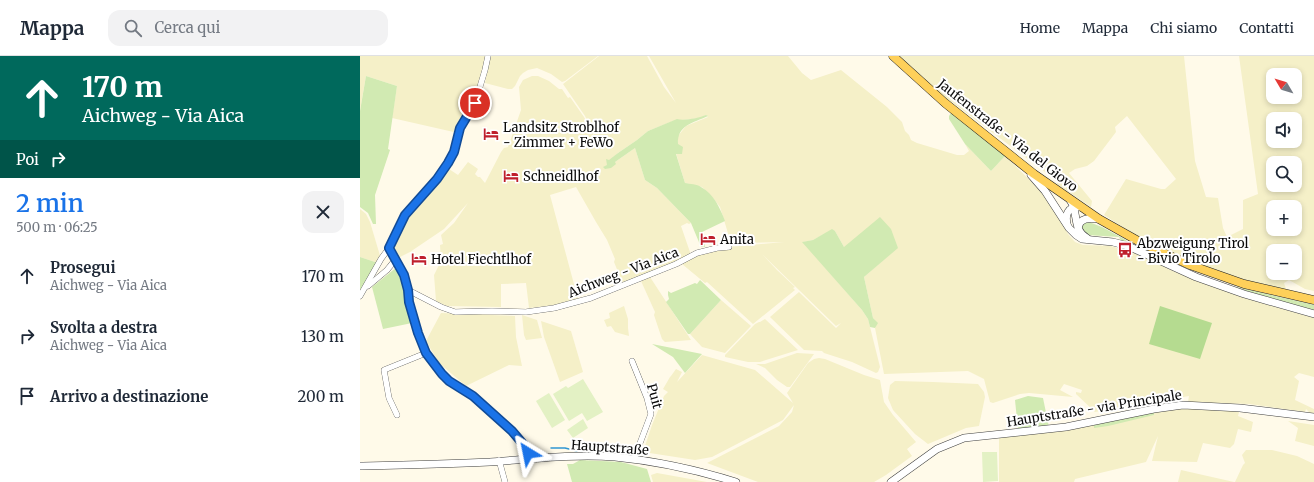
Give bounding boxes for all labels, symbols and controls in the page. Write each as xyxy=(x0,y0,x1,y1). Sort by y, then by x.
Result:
search box xyxy=(108,10,388,46)
text: Mappa xyxy=(20,16,84,40)
icon: search xyxy=(122,17,144,39)
text: Cerca qui xyxy=(154,18,220,37)
text: Home xyxy=(1020,19,1060,37)
text: Mappa xyxy=(1082,19,1128,37)
text: Chi siamo xyxy=(1150,19,1217,37)
text: Contatti xyxy=(1239,19,1294,37)
north arrow xyxy=(1266,68,1302,104)
map controls xyxy=(1266,68,1302,280)
text: 170 m xyxy=(82,69,163,105)
icon: ahead xyxy=(16,72,68,124)
street label: Jaufenstraße - Via del Giovo xyxy=(933,75,1082,196)
pin xyxy=(458,86,492,120)
icon: arrive xyxy=(464,92,486,114)
text: Aichweg - Via Aica xyxy=(82,104,244,127)
button: sound xyxy=(1266,112,1302,148)
place label: Landsitz Stroblhof - Zimmer + FeWo xyxy=(503,119,620,151)
hotel icon: Landsitz Stroblhof - Zimmer + FeWo xyxy=(482,125,500,143)
icon: right xyxy=(47,148,69,170)
text: Poi xyxy=(16,150,39,169)
button: search xyxy=(1266,156,1302,192)
hotel icon: Schneidlhof xyxy=(502,167,520,185)
place label: Schneidlhof xyxy=(523,168,599,185)
text: 2 min xyxy=(16,188,84,219)
button: close xyxy=(302,191,344,233)
button: + xyxy=(1266,200,1302,236)
text: 500 m · 06:25 xyxy=(16,219,98,236)
hotel icon: Anita xyxy=(699,230,717,248)
place label: Anita xyxy=(719,231,754,248)
place label: Abzweigung Tirol - Bivio Tirolo xyxy=(1136,235,1248,267)
bus stop icon: Abzweigung Tirol - Bivio Tirolo xyxy=(1116,241,1134,259)
street label: Aichweg - Via Aica xyxy=(565,244,681,302)
button: − xyxy=(1266,244,1302,280)
hotel icon: Hotel Fiechtlhof xyxy=(410,250,428,268)
place label: Hotel Fiechtlhof xyxy=(431,251,532,268)
text: Prosegui xyxy=(50,258,116,277)
icon: ahead xyxy=(16,265,38,287)
text: 170 m xyxy=(302,267,344,286)
text: Aichweg - Via Aica xyxy=(50,277,167,294)
text: Svolta a destra xyxy=(50,318,157,337)
icon: right xyxy=(16,325,38,347)
text: 130 m xyxy=(301,327,344,346)
text: Aichweg - Via Aica xyxy=(50,337,167,354)
street label: Puit xyxy=(643,382,666,411)
icon: arrive xyxy=(16,385,38,407)
street label: Hauptstraße - via Principale xyxy=(1005,386,1183,431)
text: Arrivo a destinazione xyxy=(50,387,208,406)
text: 200 m xyxy=(297,387,344,406)
position arrow xyxy=(507,432,549,474)
street label: Hauptstraße xyxy=(571,436,650,459)

